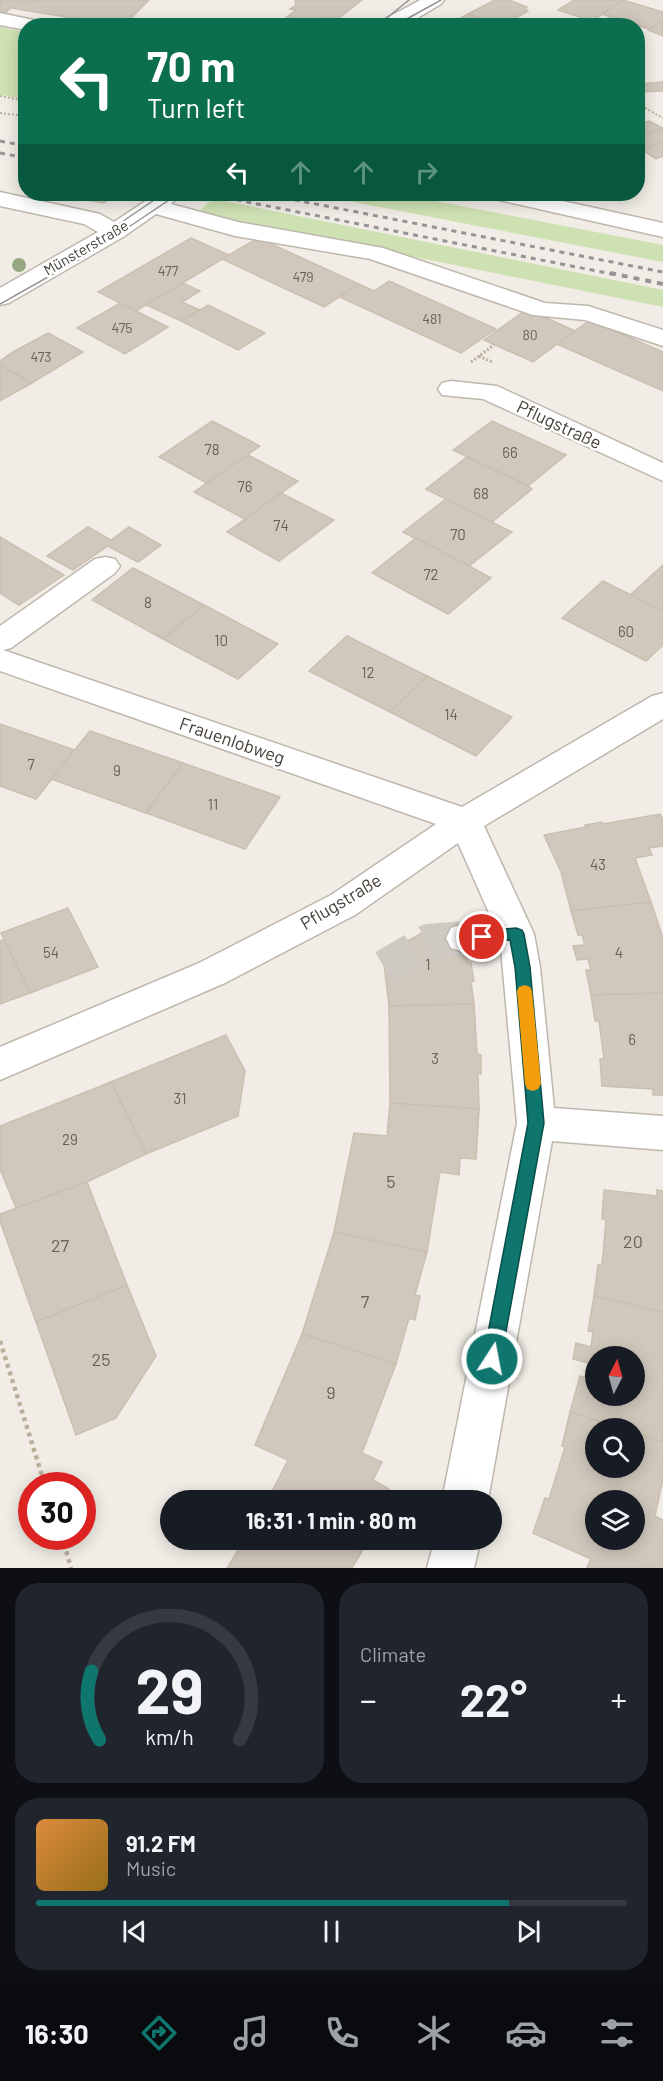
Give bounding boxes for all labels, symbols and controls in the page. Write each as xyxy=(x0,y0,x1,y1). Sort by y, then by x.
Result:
text: 70 m xyxy=(147,40,235,90)
icon: left xyxy=(48,42,126,120)
text: Turn left xyxy=(147,91,245,123)
icon: left xyxy=(221,156,254,189)
icon: ahead xyxy=(284,156,317,189)
icon: ahead xyxy=(347,156,380,189)
icon: right xyxy=(410,156,443,189)
street label: Münsterstraße xyxy=(40,216,131,279)
house number: 477 xyxy=(158,262,179,279)
house number: 479 xyxy=(292,268,314,285)
house number: 481 xyxy=(422,310,442,327)
house number: 475 xyxy=(111,319,133,336)
house number: 80 xyxy=(522,326,538,343)
house number: 473 xyxy=(30,348,52,365)
street label: Pflugstraße xyxy=(514,395,605,453)
house number: 78 xyxy=(205,440,219,458)
house number: 66 xyxy=(502,443,518,461)
house number: 76 xyxy=(238,477,252,495)
house number: 68 xyxy=(473,484,489,502)
house number: 74 xyxy=(273,516,289,534)
house number: 70 xyxy=(450,525,466,543)
house number: 72 xyxy=(423,565,439,583)
house number: 8 xyxy=(144,593,152,611)
house number: 60 xyxy=(618,622,634,640)
house number: 10 xyxy=(214,631,228,649)
house number: 12 xyxy=(361,663,375,681)
house number: 14 xyxy=(444,705,458,723)
street label: Frauenlobweg xyxy=(177,712,288,768)
house number: 7 xyxy=(27,755,35,773)
house number: 9 xyxy=(113,761,121,779)
house number: 11 xyxy=(208,795,218,813)
house number: 43 xyxy=(590,855,606,873)
street label: Pflugstraße xyxy=(296,868,385,934)
pin xyxy=(456,911,507,962)
icon: arrive xyxy=(465,920,498,953)
house number: 54 xyxy=(43,943,59,961)
house number: 4 xyxy=(615,943,623,961)
house number: 1 xyxy=(425,955,431,973)
house number: 6 xyxy=(628,1030,636,1048)
house number: 3 xyxy=(431,1049,439,1067)
house number: 31 xyxy=(174,1089,186,1107)
house number: 29 xyxy=(62,1130,78,1148)
house number: 5 xyxy=(386,1170,396,1192)
house number: 20 xyxy=(623,1230,643,1252)
house number: 27 xyxy=(51,1234,70,1256)
house number: 7 xyxy=(361,1290,370,1312)
position arrow xyxy=(460,1327,524,1391)
north arrow xyxy=(585,1346,645,1406)
map controls xyxy=(585,1346,645,1550)
house number: 25 xyxy=(92,1348,110,1370)
house number: 9 xyxy=(326,1381,336,1403)
button: search xyxy=(585,1418,645,1478)
speed limit sign: 30 xyxy=(18,1472,96,1550)
button: layers xyxy=(585,1490,645,1550)
text: 16:31 · 1 min · 80 m xyxy=(246,1507,416,1533)
text: Climate xyxy=(360,1642,426,1666)
text: 29 xyxy=(135,1652,204,1726)
text: 22° xyxy=(460,1672,527,1726)
text: − xyxy=(360,1679,377,1719)
text: + xyxy=(610,1679,627,1719)
text: km/h xyxy=(145,1724,194,1749)
text: 91.2 FM xyxy=(126,1830,196,1856)
text: Music xyxy=(126,1856,176,1880)
icon: previous xyxy=(118,1915,151,1948)
icon: pause xyxy=(315,1915,348,1948)
icon: next xyxy=(512,1915,545,1948)
icon: directions xyxy=(138,2012,180,2054)
icon: music xyxy=(230,2012,272,2054)
icon: phone xyxy=(321,2012,363,2054)
icon: climate xyxy=(413,2012,455,2054)
icon: car xyxy=(505,2012,547,2054)
icon: filters xyxy=(596,2012,638,2054)
text: 16:30 xyxy=(25,2017,89,2049)

